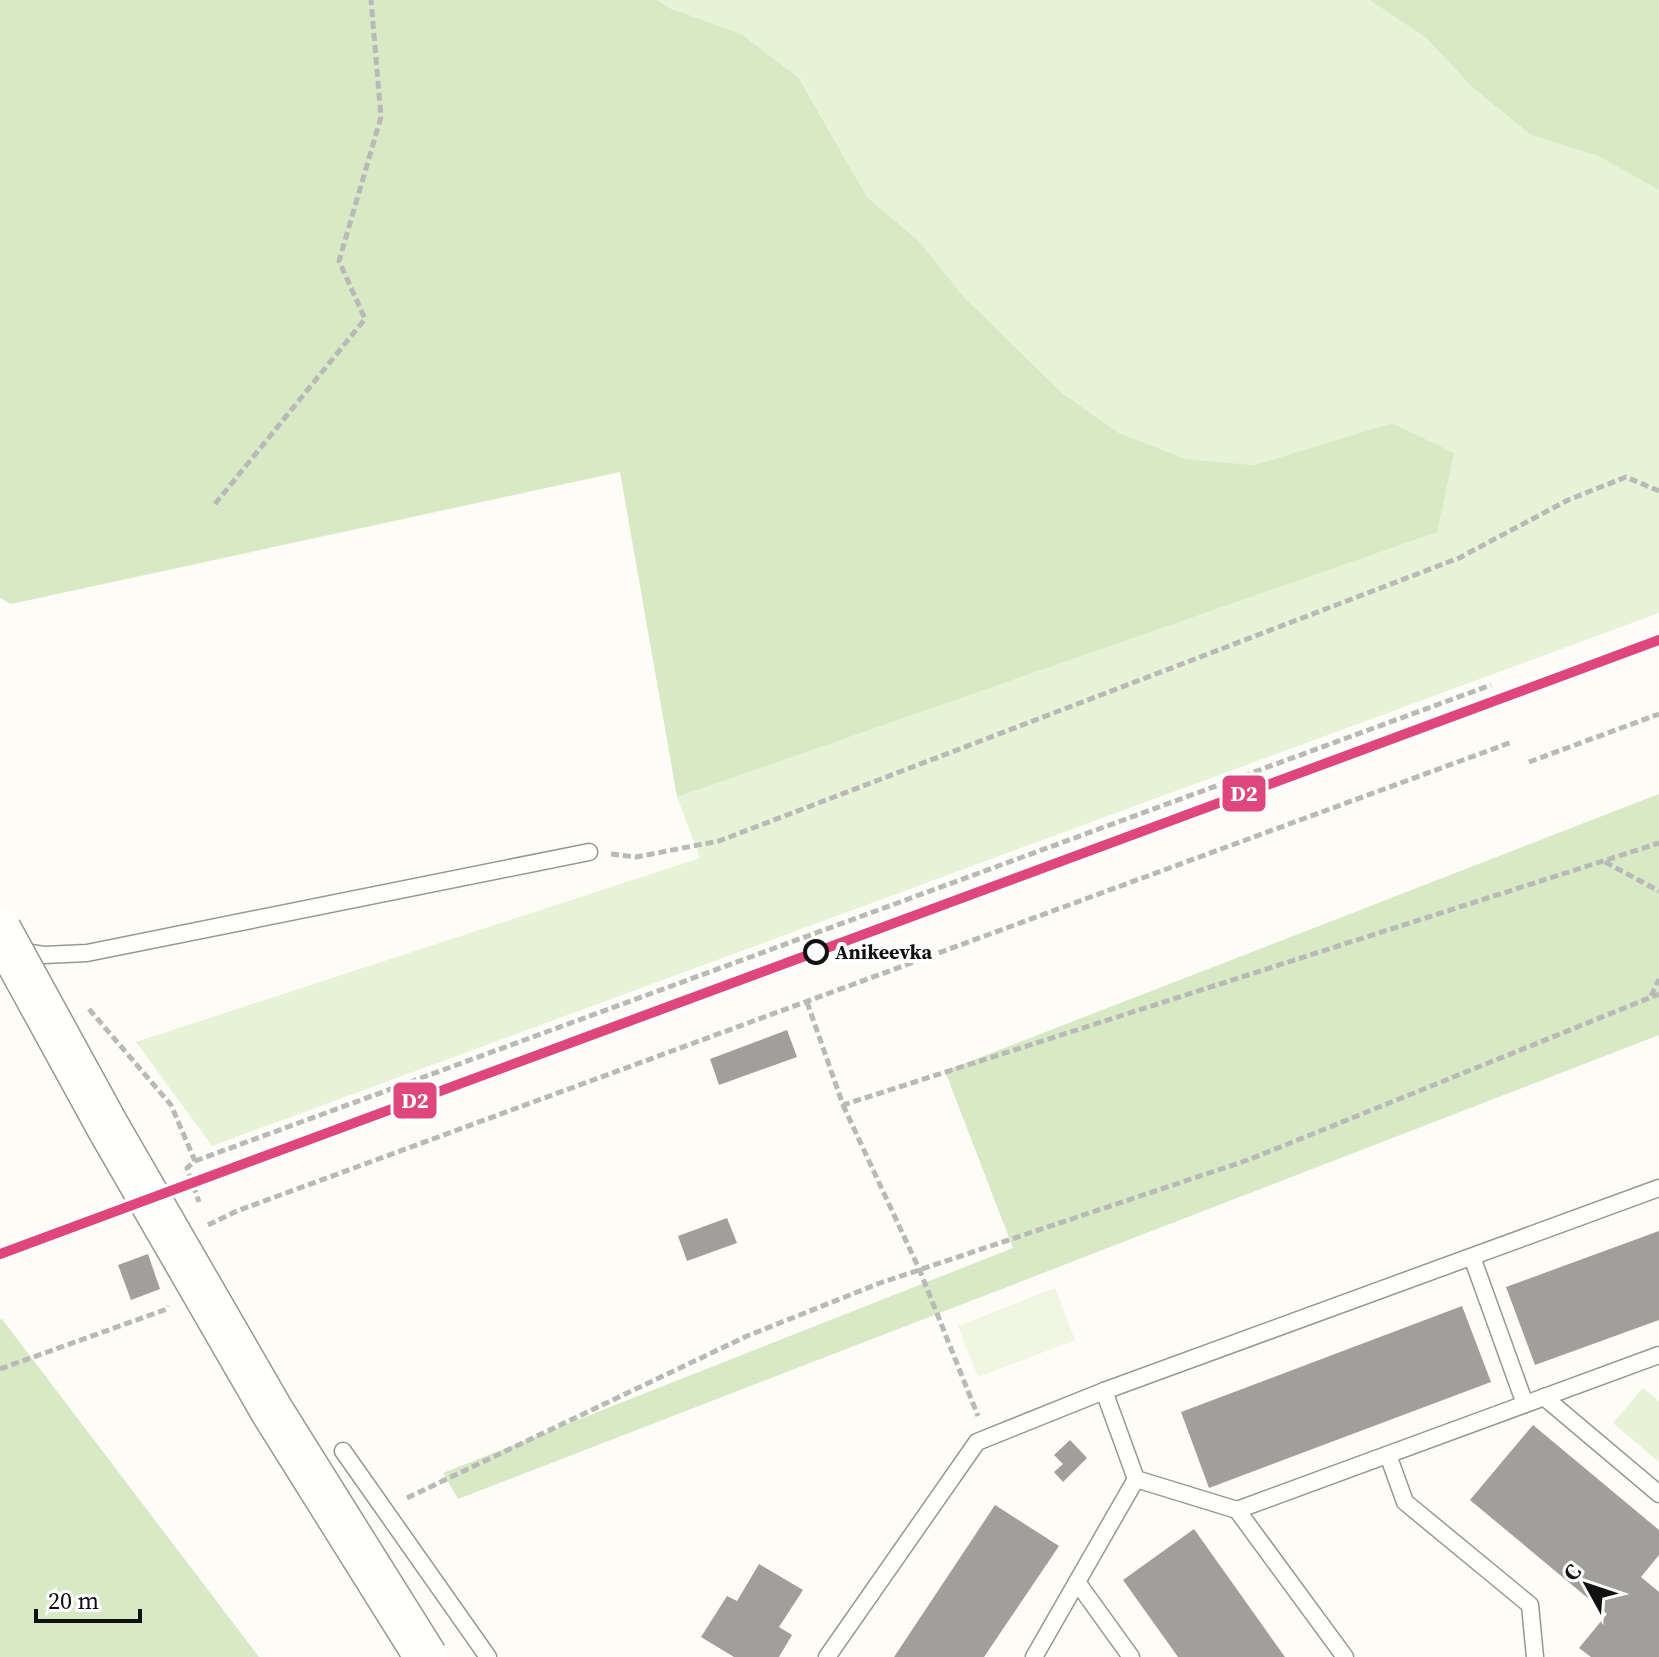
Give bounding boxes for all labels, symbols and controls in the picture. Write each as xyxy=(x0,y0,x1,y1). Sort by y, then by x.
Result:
line badge: D2 xyxy=(1221,774,1267,813)
text: D2 xyxy=(1230,778,1258,808)
place label: Anikeevka xyxy=(835,938,932,966)
marker: Anikeevka xyxy=(804,940,828,964)
line badge: D2 xyxy=(392,1081,438,1120)
text: D2 xyxy=(401,1085,429,1115)
north arrow xyxy=(1547,1545,1627,1625)
text: С xyxy=(1556,1557,1588,1587)
scale bar xyxy=(36,1573,140,1623)
text: 20 m xyxy=(48,1584,99,1617)

